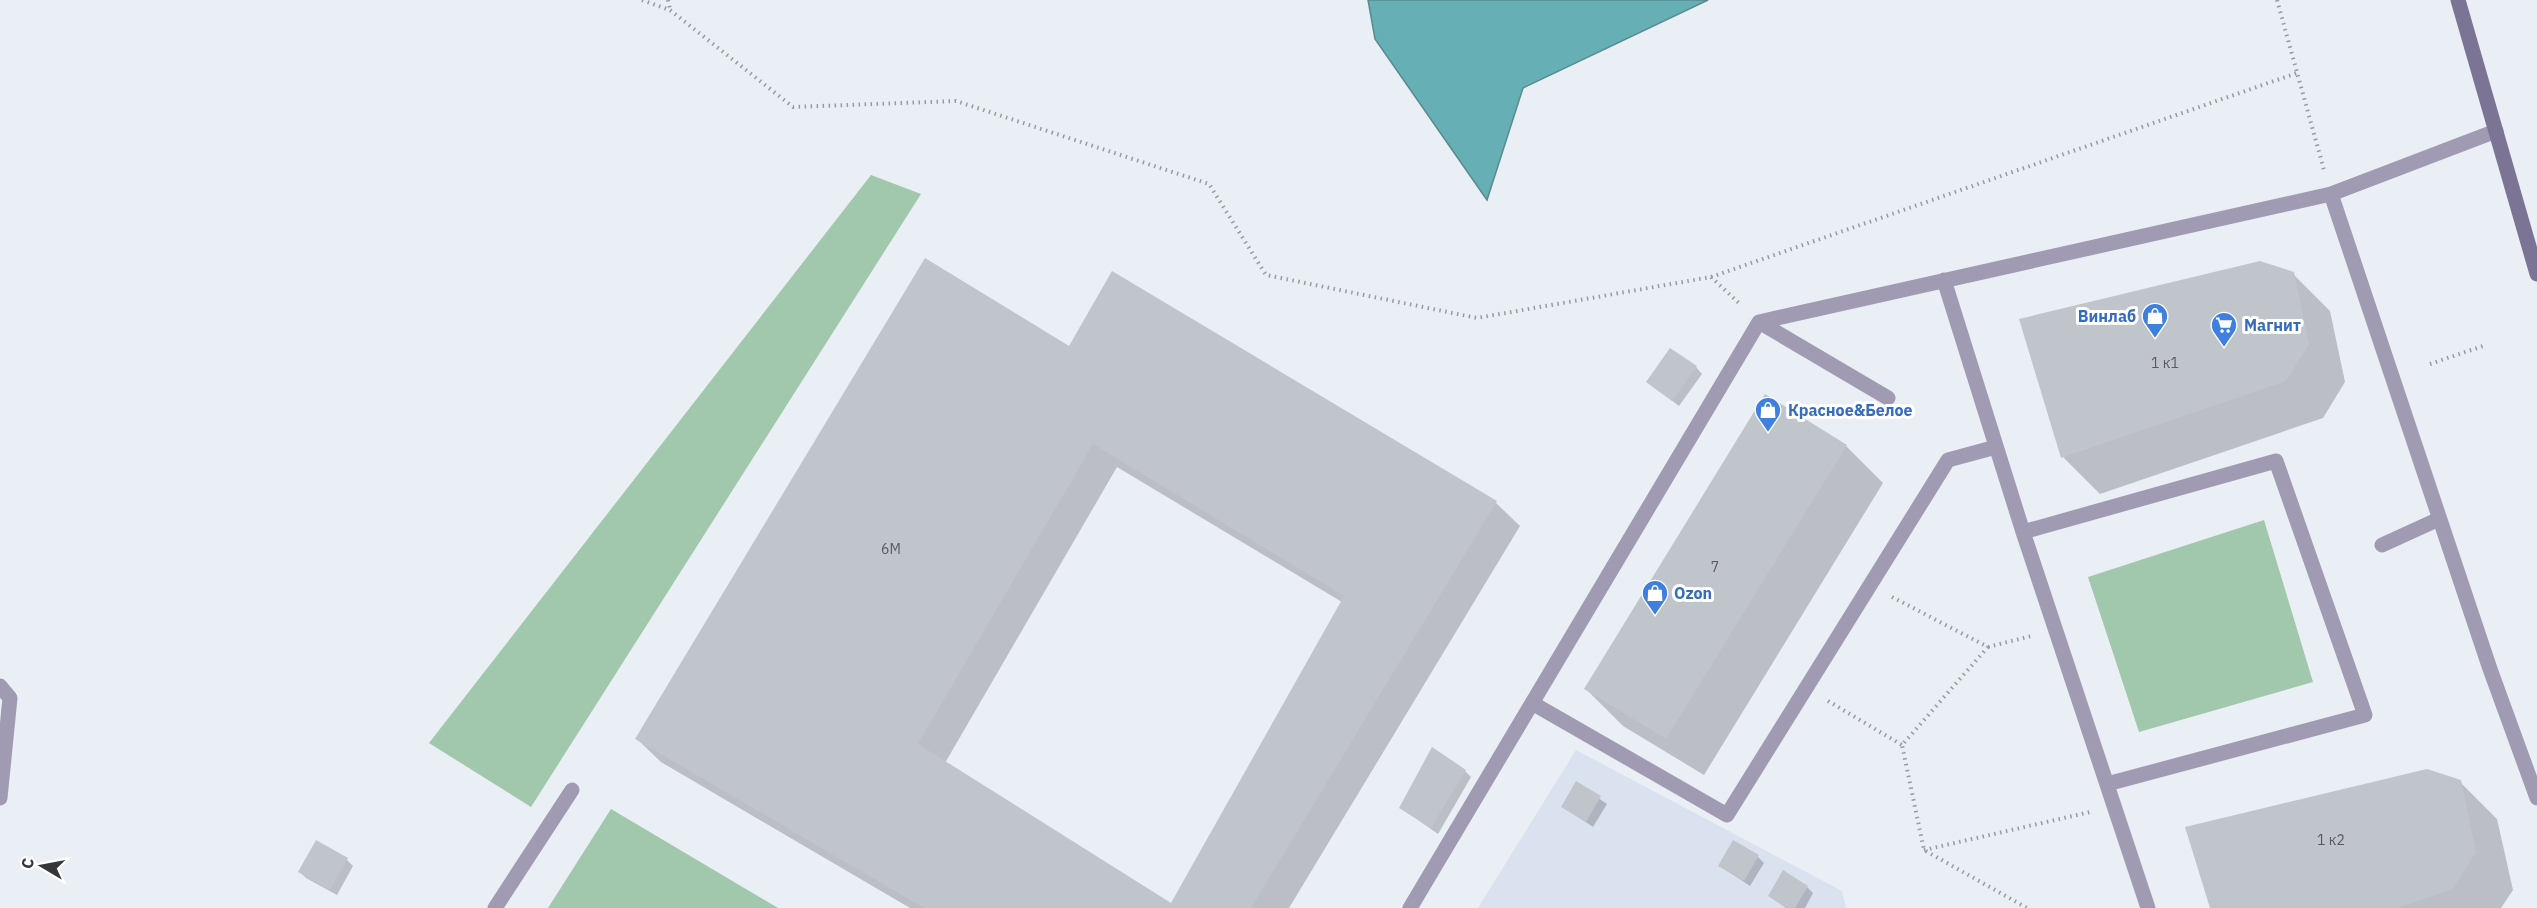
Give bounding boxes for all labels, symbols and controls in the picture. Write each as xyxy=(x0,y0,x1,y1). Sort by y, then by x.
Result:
shop icon: Винлаб xyxy=(2140,301,2170,339)
place label: Винлаб xyxy=(2078,306,2136,326)
supermarket icon: Магнит xyxy=(2209,310,2239,348)
place label: Магнит xyxy=(2244,315,2301,335)
house number: 1 к1 xyxy=(2151,354,2179,372)
shop icon: Красное&Белое xyxy=(1753,395,1783,433)
place label: Красное&Белое xyxy=(1788,400,1912,420)
house number: 6М xyxy=(881,540,901,558)
house number: 7 xyxy=(1711,558,1719,576)
shop icon: Ozon xyxy=(1640,578,1670,616)
place label: Ozon xyxy=(1674,583,1712,603)
house number: 1 к2 xyxy=(2317,831,2345,849)
north arrow xyxy=(12,836,72,896)
text: С xyxy=(16,857,38,870)

